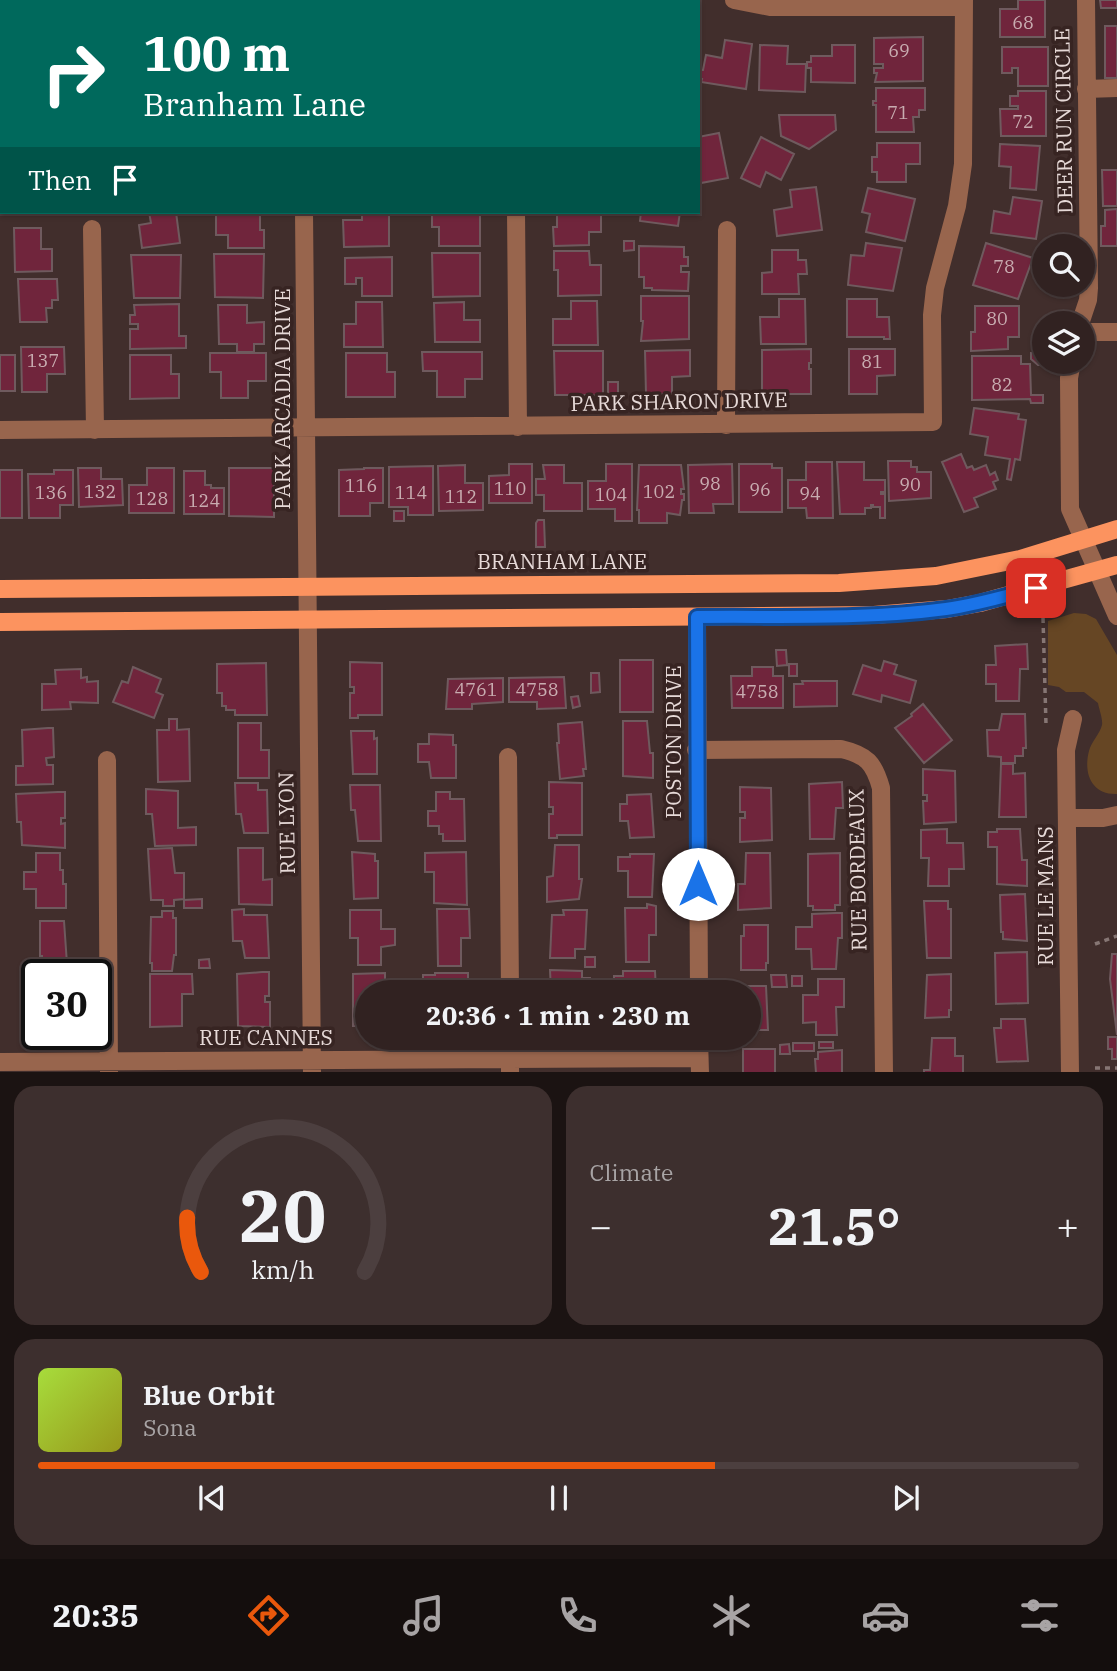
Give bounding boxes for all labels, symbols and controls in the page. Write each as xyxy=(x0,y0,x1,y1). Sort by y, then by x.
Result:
house number: 68 xyxy=(1012,11,1034,34)
text: 100 m xyxy=(143,21,290,84)
icon: right xyxy=(28,28,119,119)
street label: DEER RUN CIRCLE xyxy=(1047,28,1079,214)
house number: 69 xyxy=(888,39,910,62)
text: Branham Lane xyxy=(143,83,366,125)
house number: 71 xyxy=(887,101,909,124)
house number: 72 xyxy=(1012,110,1034,133)
icon: arrive xyxy=(106,161,144,199)
text: Then xyxy=(28,163,92,197)
map controls xyxy=(1032,234,1095,374)
button: search xyxy=(1032,234,1095,297)
house number: 78 xyxy=(993,255,1015,278)
street label: PARK ARCADIA DRIVE xyxy=(268,288,296,510)
house number: 80 xyxy=(986,307,1008,330)
button: layers xyxy=(1032,311,1095,374)
house number: 137 xyxy=(27,349,59,372)
house number: 81 xyxy=(861,350,883,373)
house number: 82 xyxy=(991,373,1013,396)
street label: PARK SHARON DRIVE xyxy=(570,385,788,417)
house number: 98 xyxy=(699,472,721,495)
house number: 90 xyxy=(899,473,921,496)
house number: 116 xyxy=(345,474,377,497)
house number: 110 xyxy=(494,477,526,500)
house number: 96 xyxy=(749,478,771,501)
house number: 132 xyxy=(84,480,116,503)
house number: 102 xyxy=(643,480,675,503)
house number: 136 xyxy=(35,481,67,504)
house number: 114 xyxy=(395,481,427,504)
house number: 94 xyxy=(799,482,821,505)
house number: 104 xyxy=(595,483,627,506)
house number: 112 xyxy=(445,485,477,508)
house number: 128 xyxy=(136,487,168,510)
house number: 124 xyxy=(188,489,220,512)
street label: BRANHAM LANE xyxy=(477,547,647,575)
pin xyxy=(1006,558,1066,618)
icon: arrive xyxy=(1017,569,1055,607)
street label: POSTON DRIVE xyxy=(659,665,687,819)
house number: 4761 xyxy=(454,678,498,701)
house number: 4758 xyxy=(515,678,559,701)
house number: 4758 xyxy=(735,680,779,703)
street label: RUE LYON xyxy=(271,771,301,875)
street label: RUE BORDEAUX xyxy=(842,789,872,951)
street label: RUE LE MANS xyxy=(1031,826,1059,966)
position arrow xyxy=(661,847,735,921)
speed limit sign: 30 xyxy=(21,959,112,1050)
text: 20:36 · 1 min · 230 m xyxy=(426,998,690,1032)
street label: RUE CANNES xyxy=(199,1023,333,1051)
text: Climate xyxy=(590,1157,673,1187)
text: 20 xyxy=(239,1167,326,1262)
text: 21.5° xyxy=(768,1192,901,1259)
text: − xyxy=(590,1201,612,1250)
text: + xyxy=(1056,1201,1079,1250)
text: km/h xyxy=(251,1252,314,1285)
text: Blue Orbit xyxy=(143,1378,275,1412)
text: Sona xyxy=(143,1412,197,1442)
icon: previous xyxy=(193,1479,231,1517)
icon: pause xyxy=(540,1479,578,1517)
icon: next xyxy=(887,1479,925,1517)
icon: directions xyxy=(244,1591,293,1640)
icon: music xyxy=(399,1591,448,1640)
icon: phone xyxy=(553,1591,602,1640)
icon: climate xyxy=(707,1591,756,1640)
icon: car xyxy=(861,1591,910,1640)
icon: filters xyxy=(1015,1591,1064,1640)
text: 20:35 xyxy=(53,1594,139,1636)

